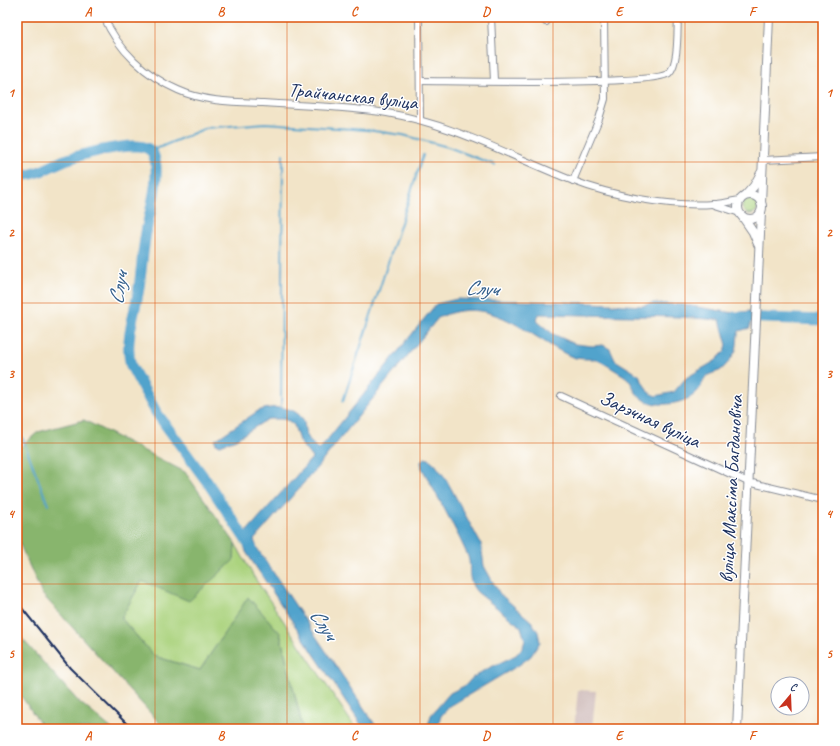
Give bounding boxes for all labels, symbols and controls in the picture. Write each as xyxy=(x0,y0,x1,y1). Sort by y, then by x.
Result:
text: A xyxy=(85,4,93,20)
text: B xyxy=(218,4,226,20)
text: C xyxy=(351,4,359,20)
text: D xyxy=(482,4,491,20)
text: E xyxy=(616,4,625,20)
text: F xyxy=(749,4,758,20)
street label: Трайчанская вуліца xyxy=(287,77,420,115)
text: 1 xyxy=(8,85,16,101)
text: 1 xyxy=(826,85,834,101)
text: 2 xyxy=(8,225,15,241)
text: 2 xyxy=(826,225,833,241)
water label: Случ xyxy=(102,267,134,306)
water label: Случ xyxy=(465,274,502,302)
text: 3 xyxy=(8,366,15,382)
text: 3 xyxy=(826,366,833,382)
street label: Зарэчная вуліца xyxy=(596,385,706,454)
street label: вуліца Максіма Багдановіча xyxy=(714,393,748,583)
text: 4 xyxy=(8,506,16,522)
text: 4 xyxy=(826,506,834,522)
water label: Случ xyxy=(304,603,346,647)
text: 5 xyxy=(8,646,15,662)
text: 5 xyxy=(826,646,833,662)
north arrow xyxy=(770,676,810,716)
text: С xyxy=(788,679,800,695)
text: A xyxy=(85,728,93,744)
text: B xyxy=(218,728,226,744)
text: C xyxy=(351,728,359,744)
text: D xyxy=(482,728,491,744)
text: E xyxy=(616,728,625,744)
text: F xyxy=(749,728,758,744)

